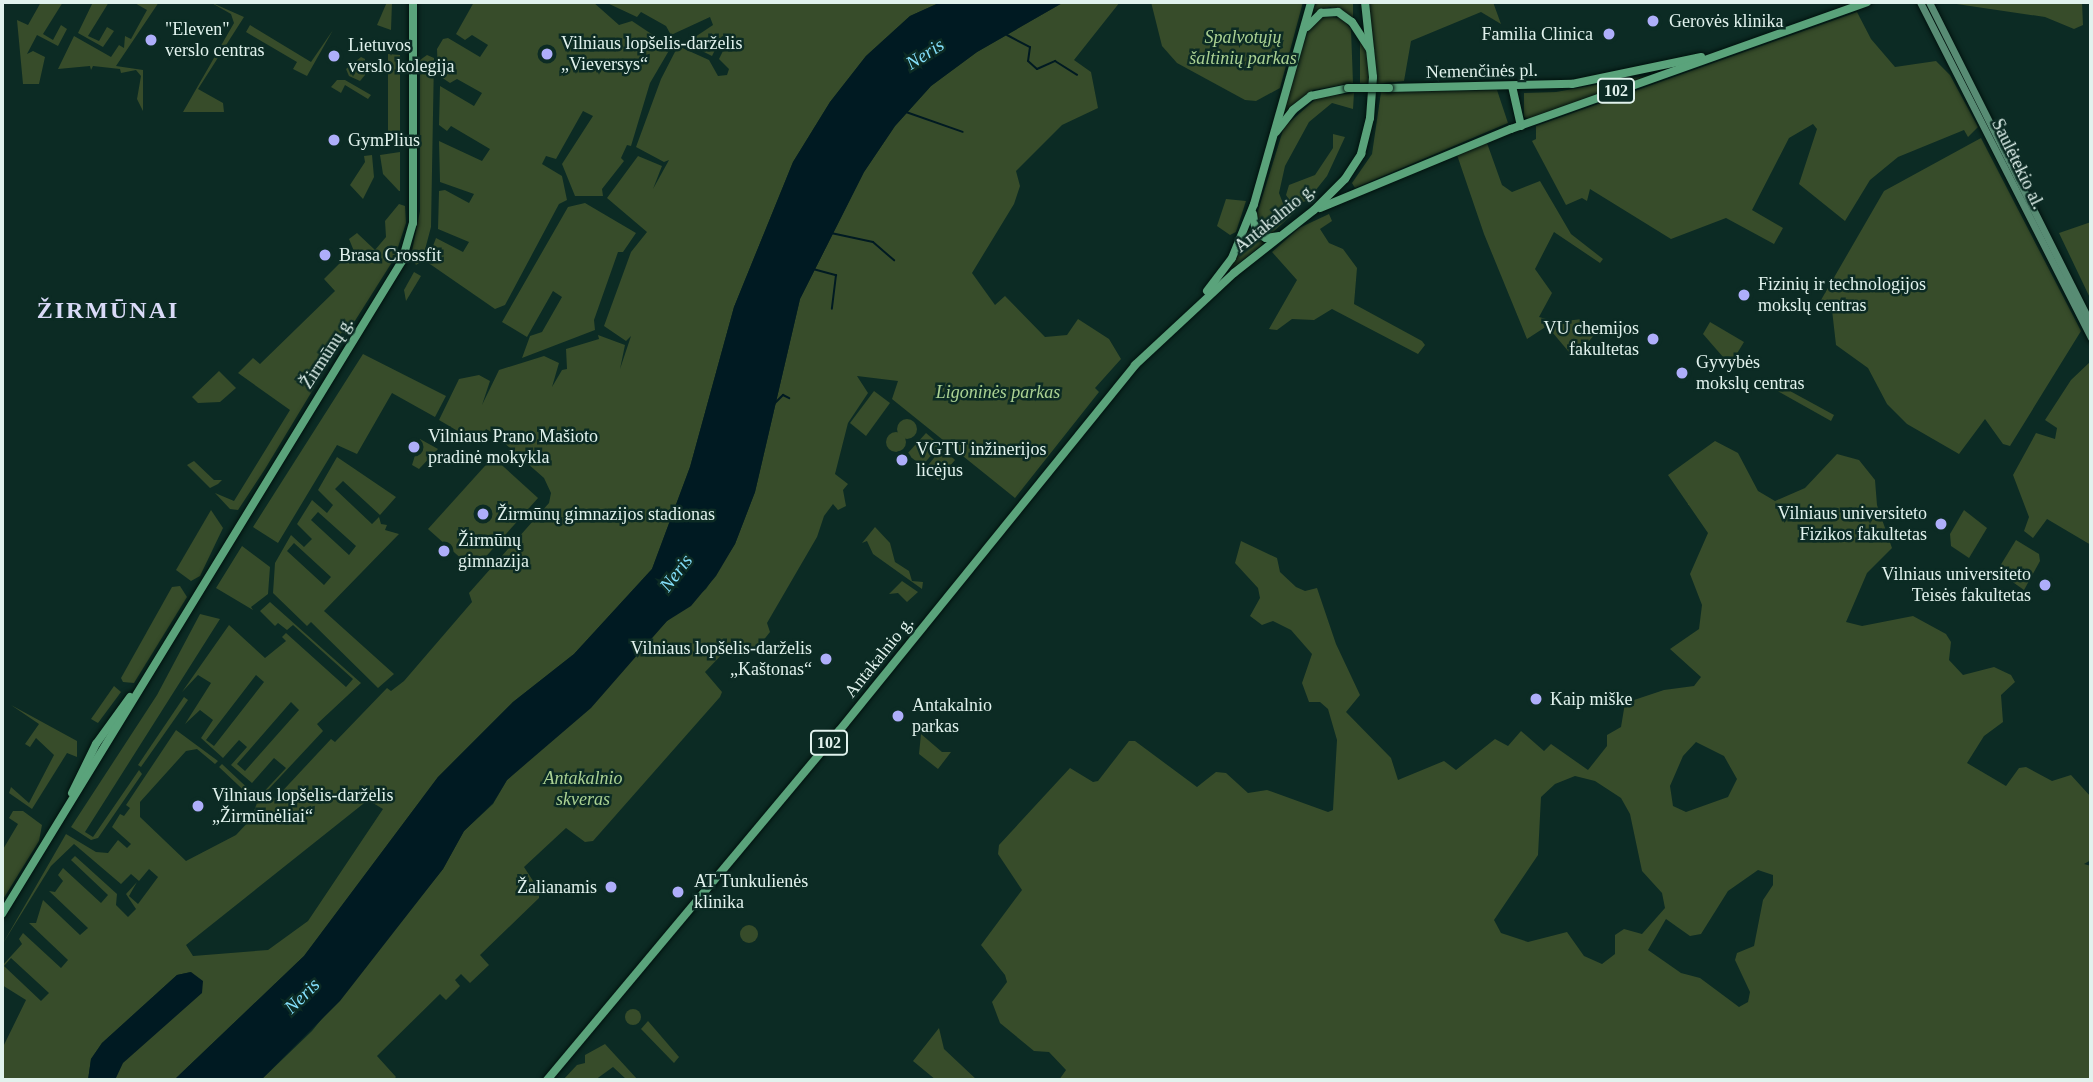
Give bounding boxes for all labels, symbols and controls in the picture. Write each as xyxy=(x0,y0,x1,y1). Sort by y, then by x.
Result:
place label: Gerovės klinika xyxy=(1669,10,1797,32)
marker: Gerovės klinika xyxy=(1643,11,1663,31)
place label: "Eleven" verslo centras xyxy=(165,19,283,61)
place label: Familia Clinica xyxy=(1473,23,1593,45)
marker: Familia Clinica xyxy=(1599,24,1619,44)
park label: Spalvotųjų šaltinių parkas xyxy=(1181,27,1305,70)
marker: "Eleven" verslo centras xyxy=(143,32,159,48)
water label: Neris xyxy=(899,32,951,76)
place label: Vilniaus lopšelis-darželis „Vieversys“ xyxy=(561,33,766,76)
place label: Lietuvos verslo kolegija xyxy=(348,35,469,78)
marker: Vilniaus lopšelis-darželis „Vieversys“ xyxy=(539,46,555,62)
marker: Lietuvos verslo kolegija xyxy=(326,48,342,64)
street label: Nemenčinės pl. xyxy=(1417,59,1547,83)
road number: 102 xyxy=(1595,78,1637,104)
street label: Saulėtekio al. xyxy=(1984,109,2052,219)
place label: GymPlius xyxy=(348,129,427,151)
marker: GymPlius xyxy=(326,132,342,148)
street label: Antakalnio g. xyxy=(1225,175,1325,261)
place label: Brasa Crossfit xyxy=(339,244,455,266)
marker: Brasa Crossfit xyxy=(317,247,333,263)
place label: Fizinių ir technologijos mokslų centras xyxy=(1758,274,1947,316)
marker: Fizinių ir technologijos mokslų centras xyxy=(1736,287,1752,303)
district label: ŽIRMŪNAI xyxy=(38,297,178,325)
street label: Žirmūnų g. xyxy=(293,308,361,398)
place label: VU chemijos fakultetas xyxy=(1535,318,1639,360)
marker: VU chemijos fakultetas xyxy=(1645,331,1661,347)
place label: Gyvybės mokslų centras xyxy=(1696,352,1825,394)
marker: Gyvybės mokslų centras xyxy=(1674,365,1690,381)
park label: Ligoninės parkas xyxy=(926,381,1070,403)
place label: Vilniaus Prano Mašioto pradinė mokykla xyxy=(428,426,621,468)
marker: Vilniaus Prano Mašioto pradinė mokykla xyxy=(406,439,422,455)
place label: VGTU inžinerijos licėjus xyxy=(916,439,1054,482)
marker: VGTU inžinerijos licėjus xyxy=(894,452,910,468)
place label: Žirmūnų gimnazijos stadionas xyxy=(497,503,752,525)
place label: Vilniaus universiteto Fizikos fakultetas xyxy=(1756,503,1927,546)
marker: Žirmūnų gimnazijos stadionas xyxy=(475,506,491,522)
marker: Vilniaus universiteto Fizikos fakultetas xyxy=(1933,516,1949,532)
place label: Žirmūnų gimnazija xyxy=(458,530,540,572)
marker: Žirmūnų gimnazija xyxy=(436,543,452,559)
water label: Neris xyxy=(653,547,699,599)
place label: Vilniaus universiteto Teisės fakultetas xyxy=(1860,564,2031,606)
marker: Vilniaus universiteto Teisės fakultetas xyxy=(2037,577,2053,593)
street label: Antakalnio g. xyxy=(836,607,922,707)
place label: Vilniaus lopšelis-darželis „Kaštonas“ xyxy=(607,638,812,680)
marker: Vilniaus lopšelis-darželis „Kaštonas“ xyxy=(818,651,834,667)
place label: Kaip miške xyxy=(1550,688,1641,710)
marker: Kaip miške xyxy=(1528,691,1544,707)
place label: Antakalnio parkas xyxy=(912,695,1002,738)
marker: Antakalnio parkas xyxy=(890,708,906,724)
road number: 102 xyxy=(808,730,850,756)
park label: Antakalnio skveras xyxy=(538,768,628,810)
place label: Vilniaus lopšelis-darželis „Žirmūnėliai“ xyxy=(212,785,417,828)
marker: Vilniaus lopšelis-darželis „Žirmūnėliai“ xyxy=(190,798,206,814)
place label: AT Tunkulienės klinika xyxy=(694,871,820,914)
place label: Žalianamis xyxy=(506,876,597,898)
marker: Žalianamis xyxy=(603,879,619,895)
marker: AT Tunkulienės klinika xyxy=(668,882,688,902)
water label: Neris xyxy=(277,971,327,1021)

